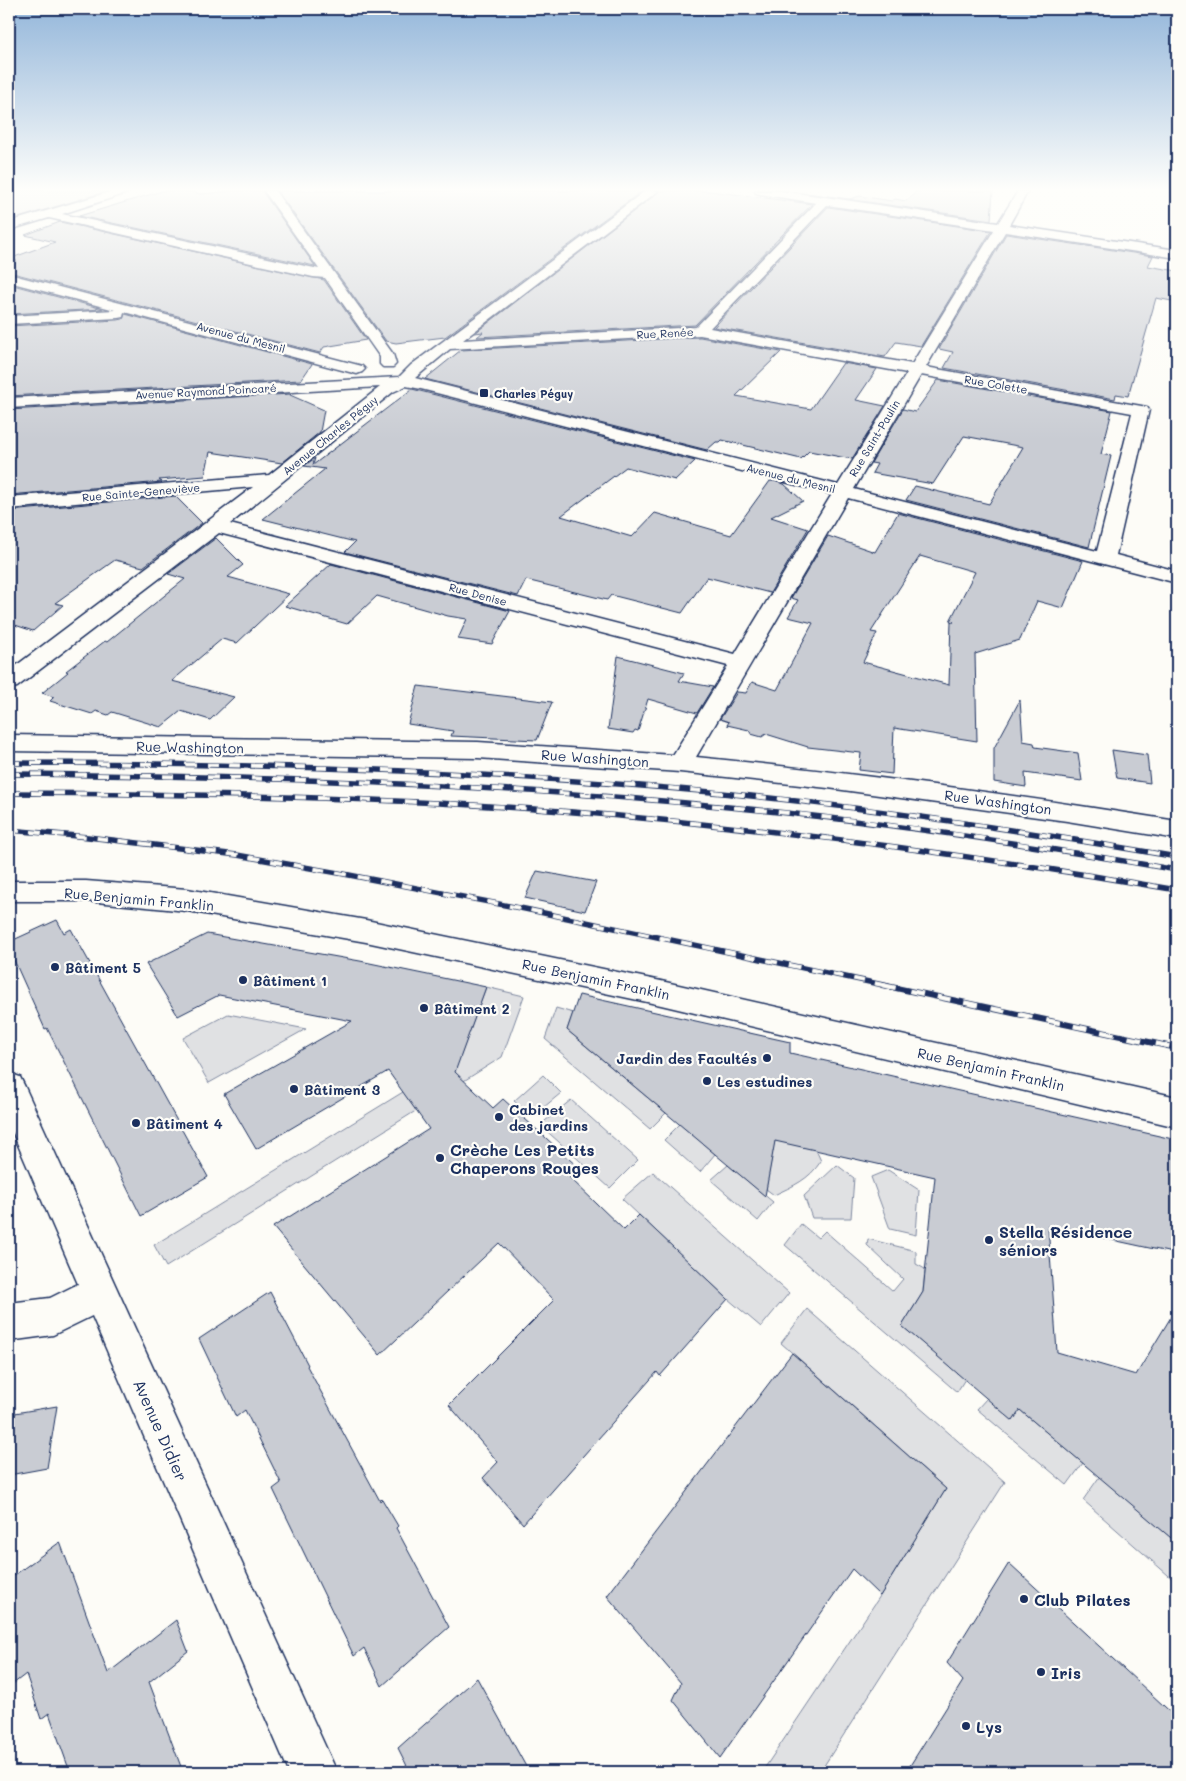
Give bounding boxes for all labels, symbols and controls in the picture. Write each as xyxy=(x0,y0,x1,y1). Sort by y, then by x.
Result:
street label: Avenue du Mesnil xyxy=(195,318,287,356)
street label: Rue Renée xyxy=(636,324,694,342)
street label: Rue Colette xyxy=(963,371,1029,397)
street label: Avenue Raymond Poincaré xyxy=(135,380,277,402)
place label: Charles Péguy xyxy=(494,386,573,401)
marker: Charles Péguy xyxy=(478,387,490,399)
street label: Avenue Charles Péguy xyxy=(279,392,381,478)
street label: Rue Saint-Paulin xyxy=(845,397,903,479)
street label: Avenue du Mesnil xyxy=(745,460,837,496)
street label: Rue Sainte-Geneviève xyxy=(81,479,201,505)
street label: Rue Denise xyxy=(447,579,509,609)
street label: Rue Washington xyxy=(136,737,244,757)
street label: Rue Washington xyxy=(541,745,649,771)
street label: Rue Washington xyxy=(943,785,1053,819)
street label: Rue Benjamin Franklin xyxy=(63,883,215,915)
street label: Rue Benjamin Franklin xyxy=(521,954,671,1004)
place label: Bâtiment 5 xyxy=(65,958,141,977)
marker: Bâtiment 5 xyxy=(49,961,61,973)
place label: Bâtiment 1 xyxy=(253,971,327,990)
marker: Bâtiment 1 xyxy=(237,974,249,986)
place label: Bâtiment 2 xyxy=(434,999,510,1018)
marker: Bâtiment 2 xyxy=(418,1002,430,1014)
street label: Rue Benjamin Franklin xyxy=(916,1043,1066,1095)
place label: Jardin des Facultés xyxy=(616,1049,757,1068)
marker: Jardin des Facultés xyxy=(761,1052,773,1064)
place label: Les estudines xyxy=(717,1072,812,1091)
marker: Les estudines xyxy=(701,1075,713,1087)
place label: Bâtiment 3 xyxy=(304,1080,380,1099)
marker: Bâtiment 3 xyxy=(288,1083,300,1095)
place label: Cabinet des jardins xyxy=(509,1100,588,1135)
marker: Cabinet des jardins xyxy=(493,1111,505,1123)
place label: Bâtiment 4 xyxy=(146,1114,223,1133)
marker: Bâtiment 4 xyxy=(130,1117,142,1129)
place label: Crèche Les Petits Chaperons Rouges xyxy=(450,1139,599,1178)
marker: Crèche Les Petits Chaperons Rouges xyxy=(434,1152,446,1164)
place label: Stella Résidence séniors xyxy=(999,1221,1132,1260)
marker: Stella Résidence séniors xyxy=(983,1234,995,1246)
street label: Avenue Didier xyxy=(129,1376,193,1484)
place label: Club Pilates xyxy=(1034,1589,1130,1610)
marker: Club Pilates xyxy=(1018,1593,1030,1605)
place label: Iris xyxy=(1051,1662,1081,1683)
marker: Iris xyxy=(1035,1666,1047,1678)
place label: Lys xyxy=(976,1716,1002,1737)
marker: Lys xyxy=(960,1720,972,1732)

